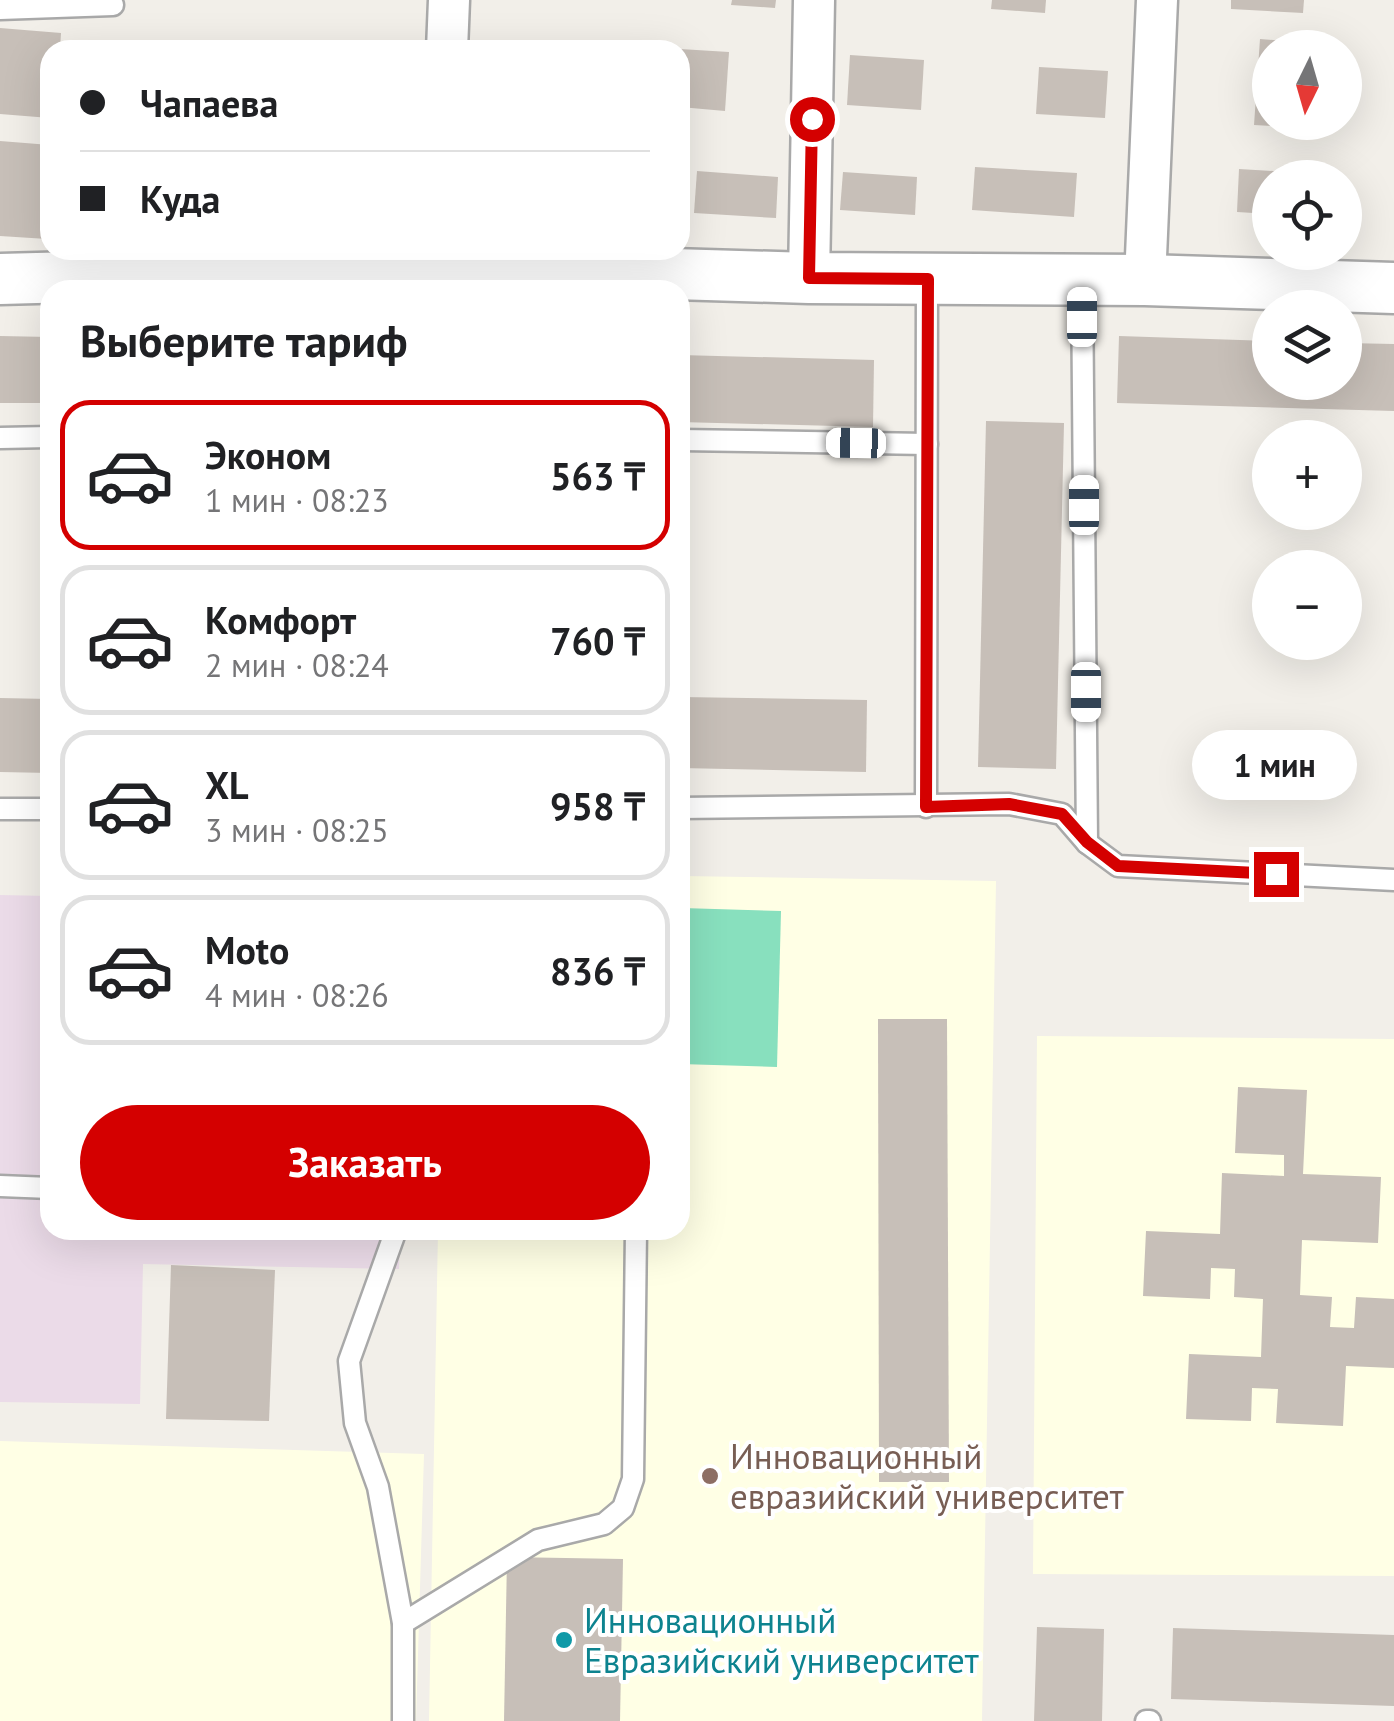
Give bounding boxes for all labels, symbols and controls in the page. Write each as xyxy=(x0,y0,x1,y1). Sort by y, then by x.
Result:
north arrow xyxy=(1252,30,1362,140)
map controls xyxy=(1252,30,1362,660)
text: Чапаева xyxy=(140,78,278,127)
route start xyxy=(790,97,835,142)
button: locate xyxy=(1252,160,1362,270)
text: Куда xyxy=(140,174,220,223)
car xyxy=(1067,287,1097,347)
button: layers xyxy=(1252,290,1362,400)
text: Выберите тариф xyxy=(80,311,407,369)
button: + xyxy=(1252,420,1362,530)
car xyxy=(826,427,886,459)
icon: car xyxy=(85,430,175,520)
text: Эконом xyxy=(205,430,331,479)
text: 563 ₸ xyxy=(550,451,645,500)
car xyxy=(1069,475,1099,535)
text: 1 мин · 08:23 xyxy=(205,479,389,521)
button: − xyxy=(1252,550,1362,660)
icon: car xyxy=(85,595,175,685)
text: Комфорт xyxy=(205,595,356,644)
text: 760 ₸ xyxy=(550,616,645,665)
text: 2 мин · 08:24 xyxy=(205,644,389,686)
car xyxy=(1071,662,1101,722)
callout: 1 мин xyxy=(1194,729,1358,799)
text: 1 мин xyxy=(1233,744,1316,786)
icon: car xyxy=(85,760,175,850)
text: XL xyxy=(205,760,249,809)
text: 958 ₸ xyxy=(550,781,645,830)
text: 3 мин · 08:25 xyxy=(205,809,389,851)
route end xyxy=(1254,852,1299,897)
icon: car xyxy=(85,925,175,1015)
text: Moto xyxy=(205,925,289,974)
text: 836 ₸ xyxy=(550,946,645,995)
text: 4 мин · 08:26 xyxy=(205,974,389,1016)
button: Заказать xyxy=(80,1105,650,1220)
place label: Инновационный евразийский университет xyxy=(730,1433,1124,1519)
marker: Инновационный евразийский университет xyxy=(699,1465,721,1487)
place label: Инновационный Евразийский университет xyxy=(584,1597,979,1683)
marker: Инновационный Евразийский университет xyxy=(553,1629,575,1651)

